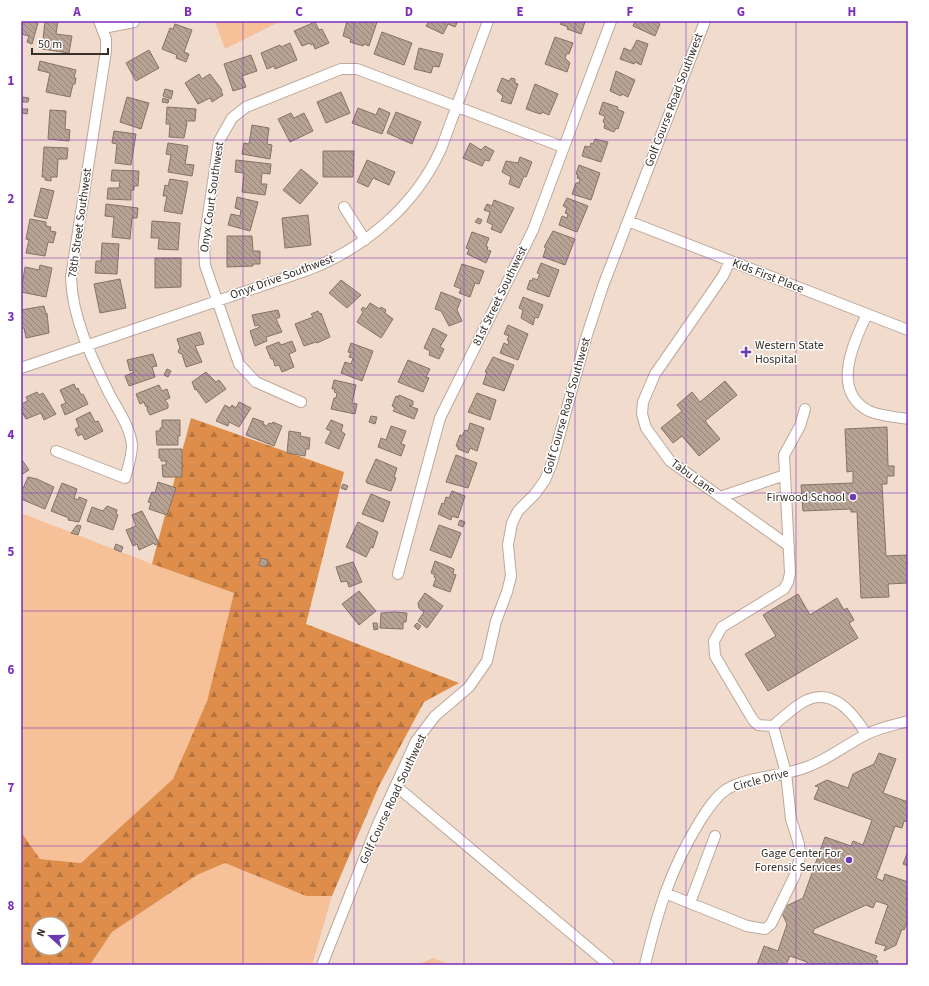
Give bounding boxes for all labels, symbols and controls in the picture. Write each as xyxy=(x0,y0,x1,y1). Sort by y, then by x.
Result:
text: A xyxy=(72,3,81,21)
text: B xyxy=(184,3,192,21)
text: C xyxy=(295,3,303,21)
text: D xyxy=(405,3,413,21)
text: E xyxy=(516,3,524,21)
text: F xyxy=(627,3,634,21)
text: G xyxy=(737,3,745,21)
text: H xyxy=(848,3,856,21)
scale bar xyxy=(32,30,108,56)
street label: Golf Course Road Southwest xyxy=(641,31,707,169)
text: 50 m xyxy=(38,36,62,53)
text: 1 xyxy=(8,72,15,90)
street label: Onyx Court Southwest xyxy=(196,141,228,253)
street label: 78th Street Southwest xyxy=(64,167,96,279)
text: 2 xyxy=(8,190,15,208)
street label: 81st Street Southwest xyxy=(468,243,532,349)
street label: Onyx Drive Southwest xyxy=(228,250,336,304)
street label: Kids First Place xyxy=(730,255,806,297)
text: 3 xyxy=(8,308,15,326)
street label: Golf Course Road Southwest xyxy=(539,335,595,477)
place label: Western State Hospital xyxy=(755,337,824,368)
marker: Western State Hospital xyxy=(740,346,752,358)
text: 4 xyxy=(8,426,15,444)
street label: Tabu Lane xyxy=(667,455,719,499)
place label: Firwood School xyxy=(767,489,845,506)
marker: Firwood School xyxy=(848,492,858,502)
text: 5 xyxy=(8,543,15,561)
text: 6 xyxy=(8,661,15,679)
street label: Golf Course Road Southwest xyxy=(355,731,431,867)
street label: Circle Drive xyxy=(731,764,791,796)
text: 7 xyxy=(8,779,15,797)
place label: Gage Center For Forensic Services xyxy=(755,845,842,876)
marker: Gage Center For Forensic Services xyxy=(844,855,854,865)
text: 8 xyxy=(8,897,15,915)
north arrow xyxy=(30,916,70,956)
text: N xyxy=(33,926,49,939)

